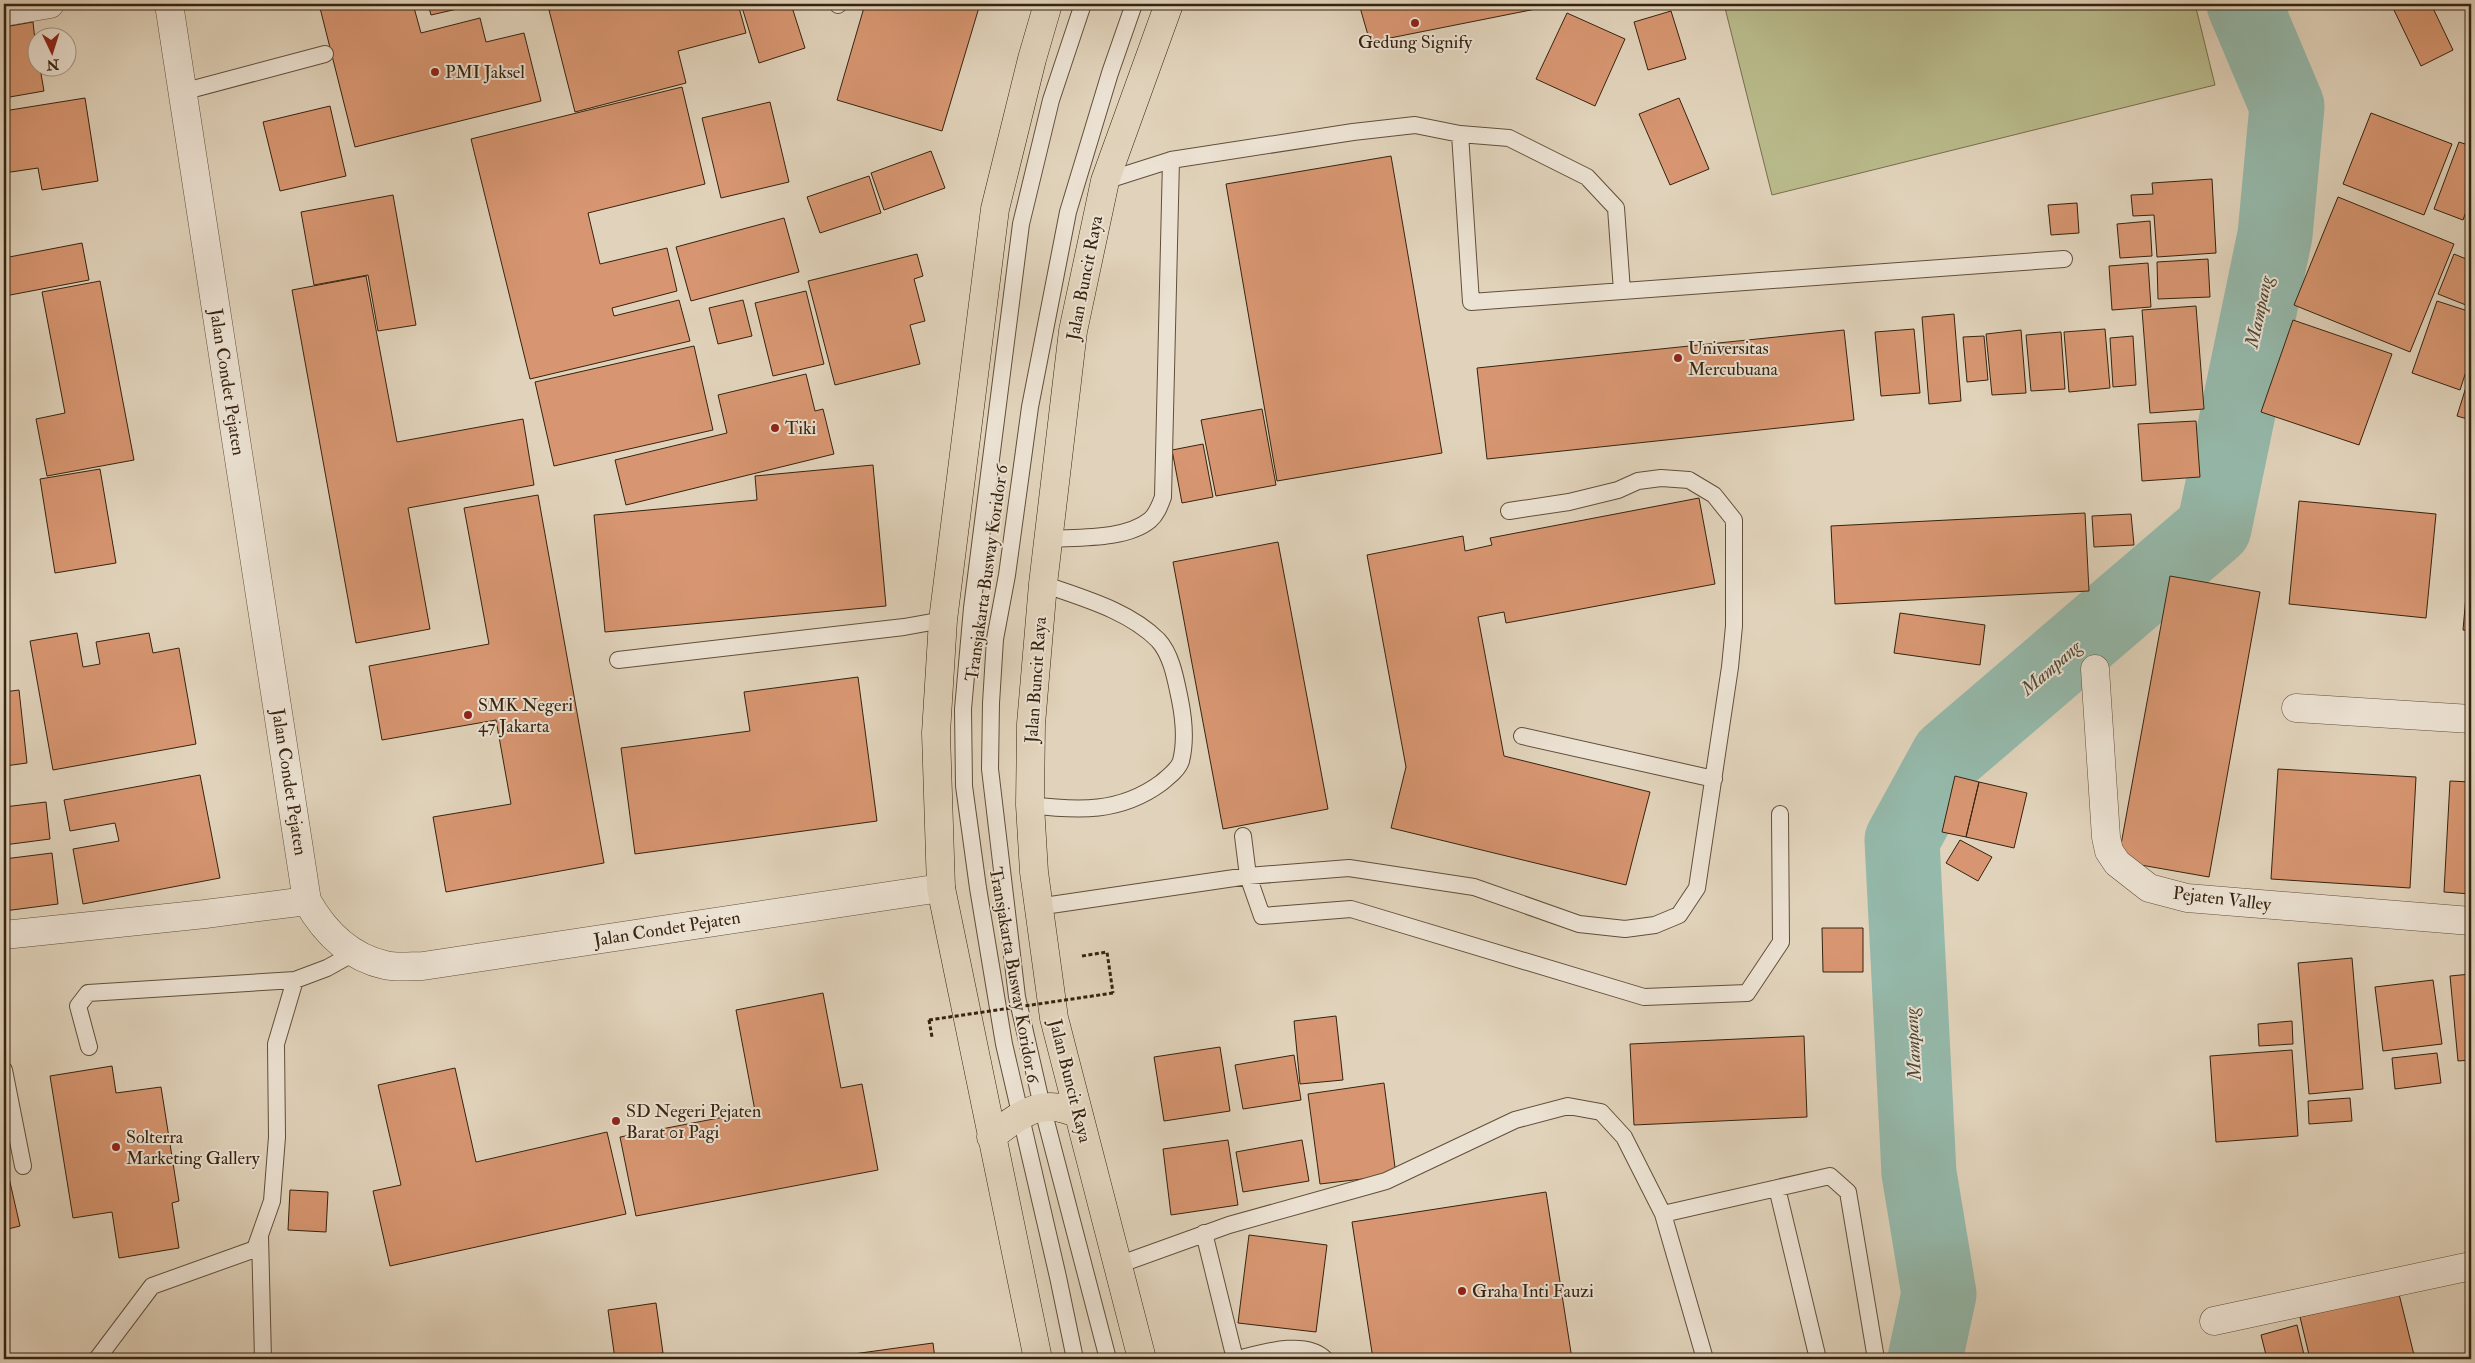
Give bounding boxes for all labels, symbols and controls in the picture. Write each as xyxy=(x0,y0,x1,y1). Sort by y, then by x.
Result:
marker: Gedung Signify xyxy=(1409,17,1421,29)
north arrow xyxy=(28,28,78,78)
place label: Gedung Signify xyxy=(1358,31,1473,54)
text: N xyxy=(46,55,61,73)
place label: PMI Jaksel xyxy=(445,61,525,84)
marker: PMI Jaksel xyxy=(429,66,441,78)
street label: Jalan Buncit Raya xyxy=(1061,213,1108,343)
water label: Mampang xyxy=(2239,273,2278,351)
street label: Jalan Condet Pejaten xyxy=(204,306,250,457)
place label: Universitas Mercubuana xyxy=(1688,337,1779,381)
marker: Universitas Mercubuana xyxy=(1672,352,1684,364)
place label: Tiki xyxy=(785,417,817,440)
marker: Tiki xyxy=(769,422,781,434)
street label: Transjakarta Busway Koridor 6 xyxy=(960,462,1014,683)
street label: Jalan Buncit Raya xyxy=(1020,615,1052,745)
water label: Mampang xyxy=(2015,635,2087,702)
place label: SMK Negeri 47 Jakarta xyxy=(478,694,573,738)
street label: Jalan Condet Pejaten xyxy=(266,706,312,857)
marker: SMK Negeri 47 Jakarta xyxy=(462,709,474,721)
street label: Transjakarta Busway Koridor 6 xyxy=(984,865,1044,1086)
street label: Pejaten Valley xyxy=(2172,882,2273,917)
street label: Jalan Condet Pejaten xyxy=(591,906,742,952)
water label: Mampang xyxy=(1899,1006,1927,1082)
street label: Jalan Buncit Raya xyxy=(1043,1016,1097,1146)
place label: SD Negeri Pejaten Barat 01 Pagi xyxy=(626,1100,761,1144)
marker: SD Negeri Pejaten Barat 01 Pagi xyxy=(610,1115,622,1127)
place label: Solterra Marketing Gallery xyxy=(126,1126,261,1170)
marker: Solterra Marketing Gallery xyxy=(110,1141,122,1153)
place label: Graha Inti Fauzi xyxy=(1472,1280,1594,1303)
marker: Graha Inti Fauzi xyxy=(1456,1285,1468,1297)

